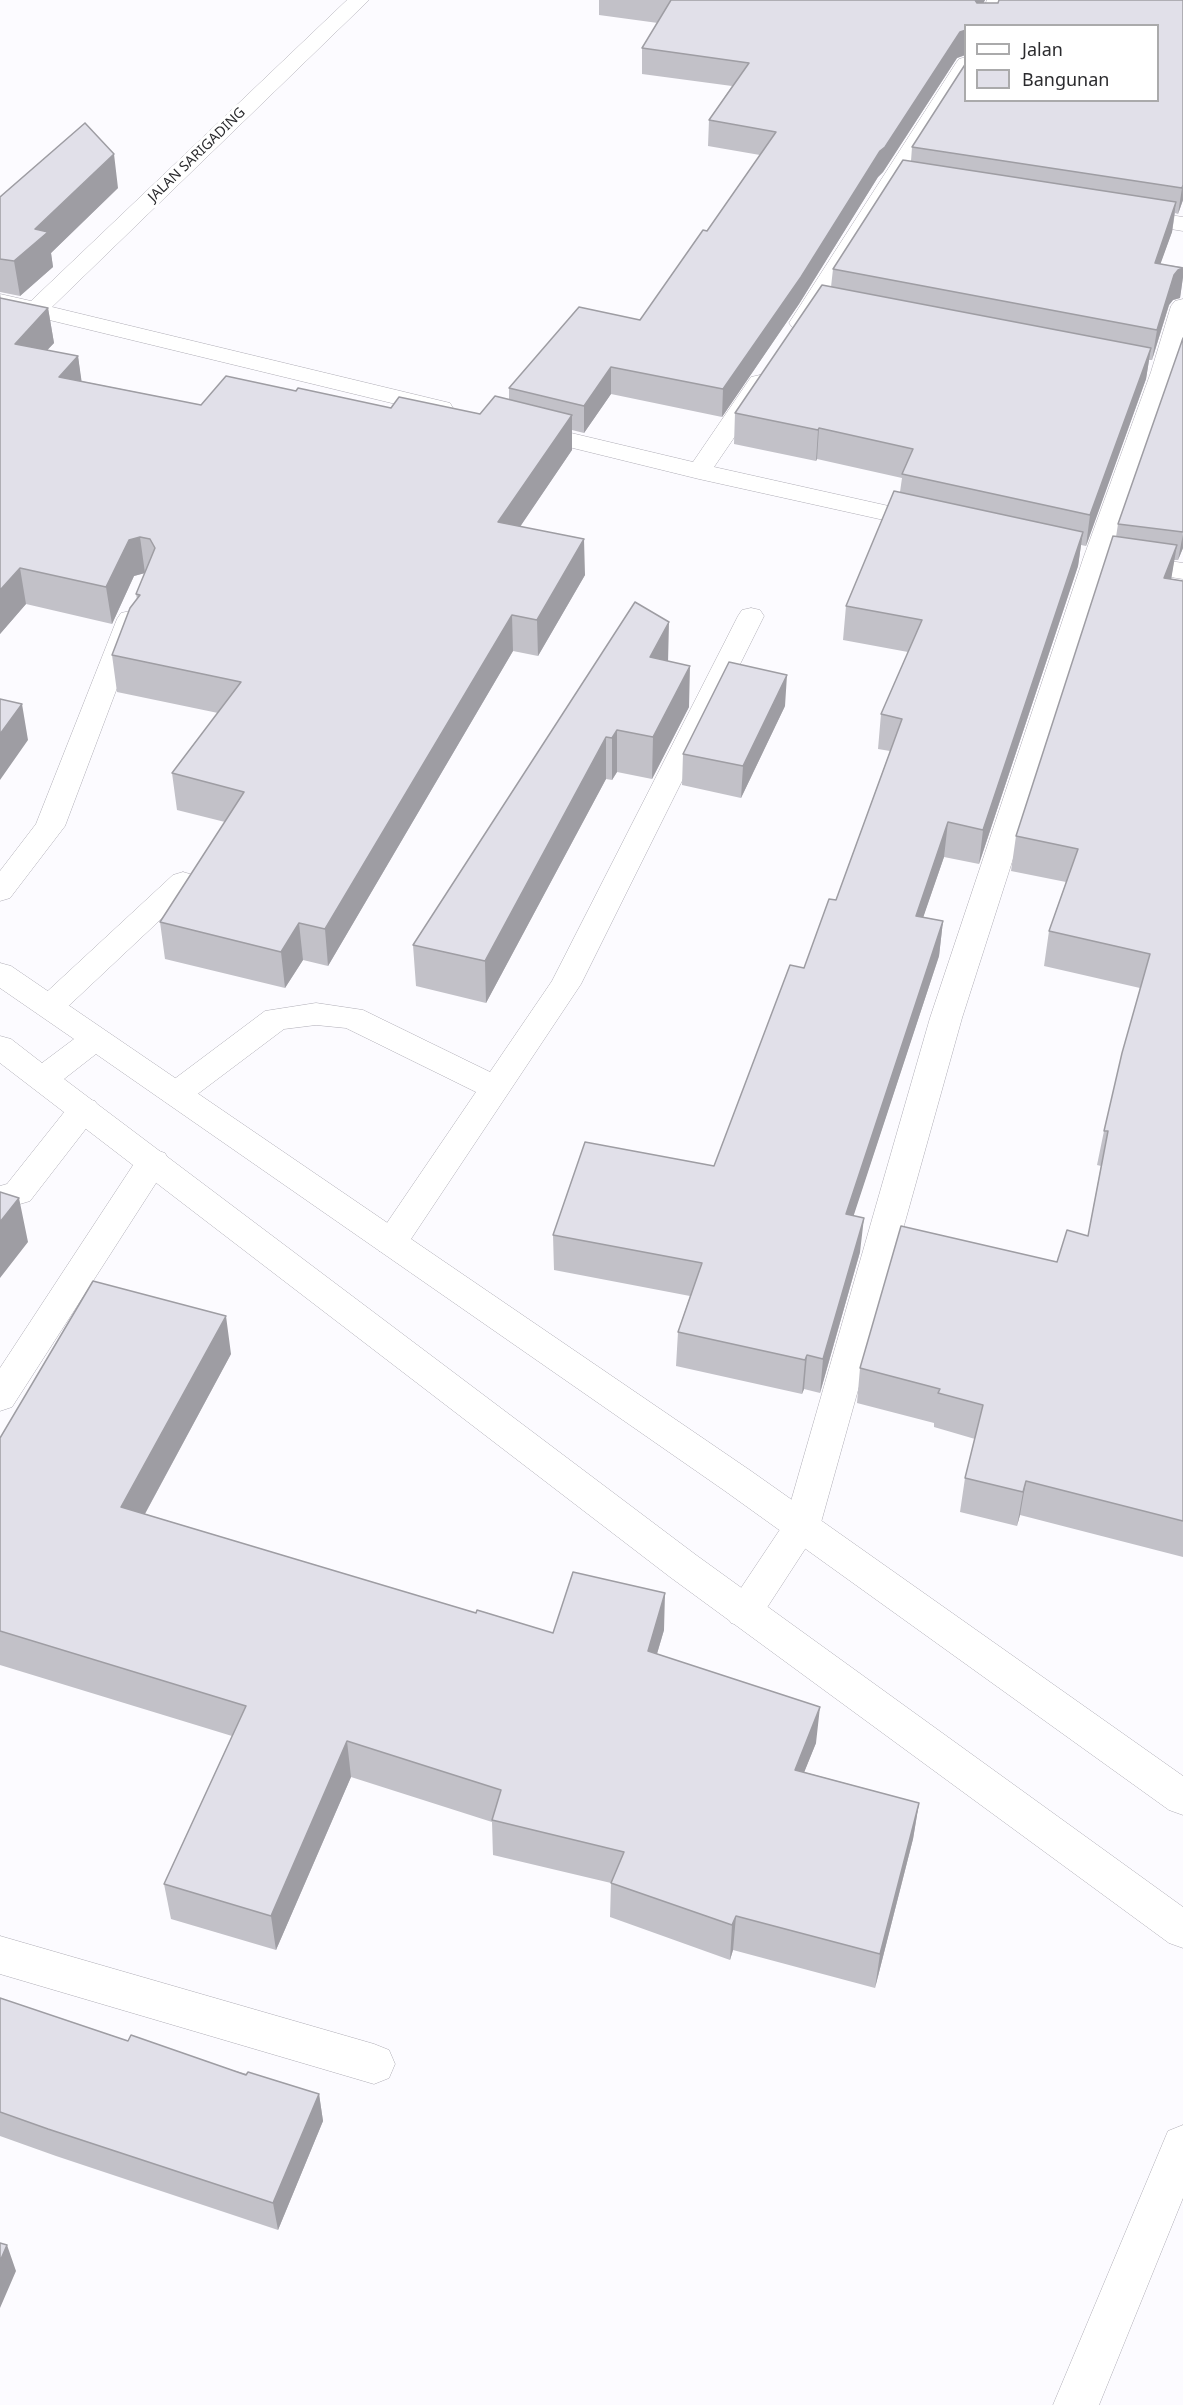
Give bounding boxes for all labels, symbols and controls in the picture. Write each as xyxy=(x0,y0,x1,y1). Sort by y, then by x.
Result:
legend xyxy=(964,24,1159,102)
text: Jalan xyxy=(1022,37,1063,61)
text: Bangunan xyxy=(1022,67,1109,91)
street label: JALAN SARIGADING xyxy=(145,104,249,206)

